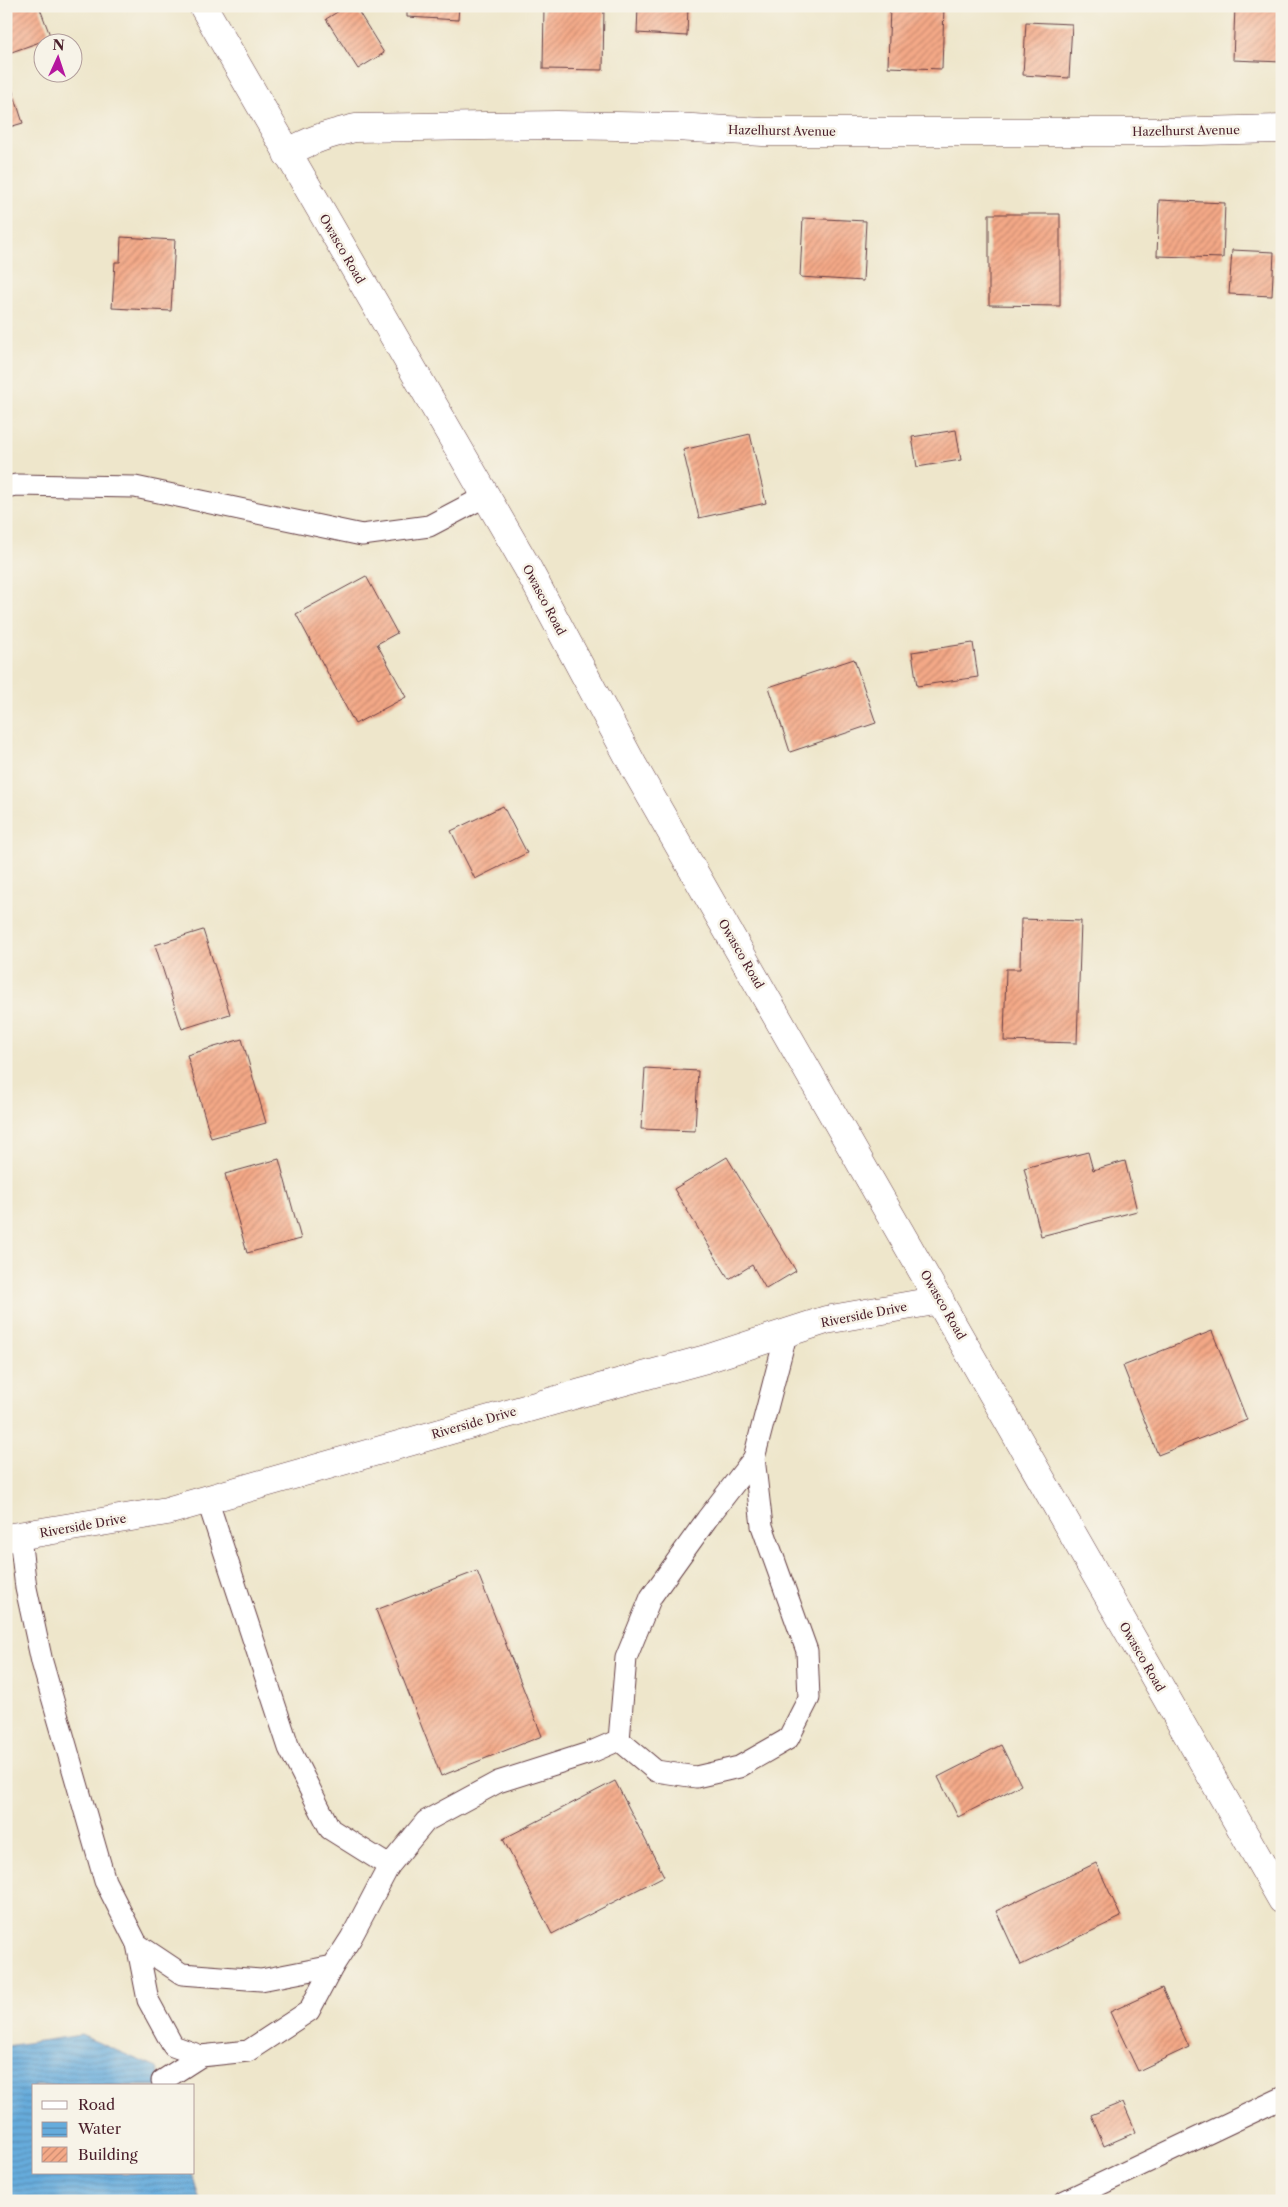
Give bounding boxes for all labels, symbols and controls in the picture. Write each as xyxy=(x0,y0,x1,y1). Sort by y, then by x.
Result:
north arrow xyxy=(32,32,82,82)
text: N xyxy=(52,36,65,54)
street label: Hazelhurst Avenue xyxy=(728,122,836,139)
street label: Hazelhurst Avenue xyxy=(1132,122,1240,139)
street label: Owasco Road xyxy=(317,211,369,287)
street label: Owasco Road xyxy=(520,562,570,638)
street label: Owasco Road xyxy=(716,916,768,992)
street label: Owasco Road xyxy=(918,1267,970,1343)
street label: Riverside Drive xyxy=(820,1299,909,1330)
street label: Riverside Drive xyxy=(430,1403,518,1442)
street label: Riverside Drive xyxy=(39,1510,128,1540)
street label: Owasco Road xyxy=(1117,1619,1169,1695)
legend xyxy=(32,2084,195,2174)
text: Road xyxy=(78,2095,115,2114)
text: Water xyxy=(77,2119,122,2138)
text: Building xyxy=(78,2145,138,2164)

